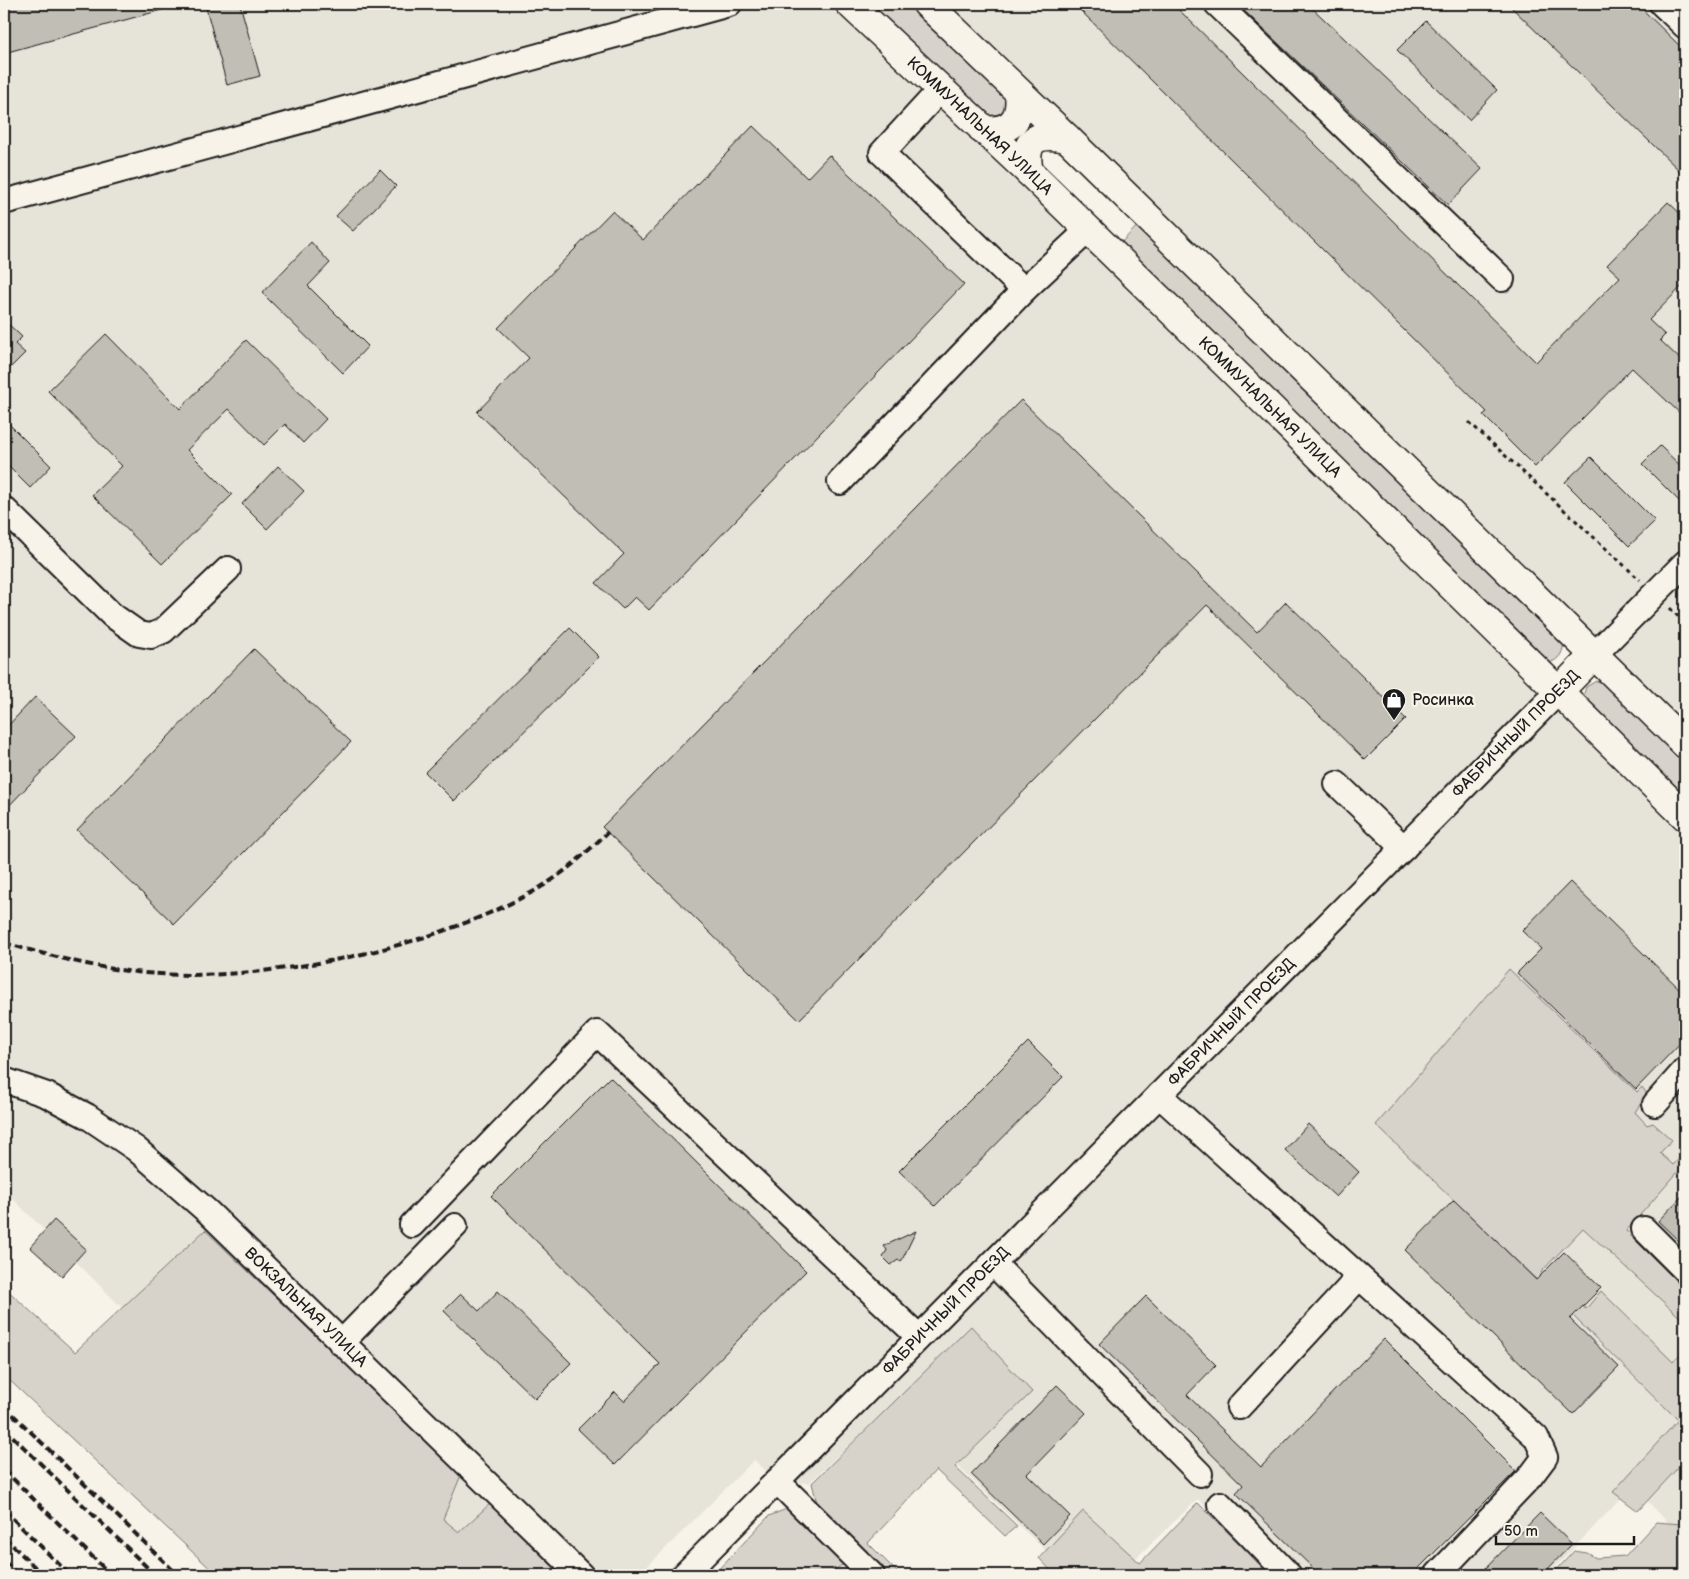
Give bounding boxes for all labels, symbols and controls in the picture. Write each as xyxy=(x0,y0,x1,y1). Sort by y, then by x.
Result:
street label: КОММУНАЛЬНАЯ УЛИЦА xyxy=(903,53,1057,199)
street label: КОММУНАЛЬНАЯ УЛИЦА xyxy=(1194,333,1345,482)
street label: ФАБРИЧНЫЙ ПРОЕЗД xyxy=(1448,666,1584,802)
shop icon: Росинка xyxy=(1381,687,1407,721)
place label: Росинка xyxy=(1412,691,1475,710)
street label: ФАБРИЧНЫЙ ПРОЕЗД xyxy=(1164,954,1299,1090)
street label: ФАБРИЧНЫЙ ПРОЕЗД xyxy=(878,1242,1013,1379)
street label: ВОКЗАЛЬНАЯ УЛИЦА xyxy=(241,1243,371,1371)
scale bar xyxy=(1496,1514,1634,1546)
text: 50 m xyxy=(1504,1522,1538,1541)

